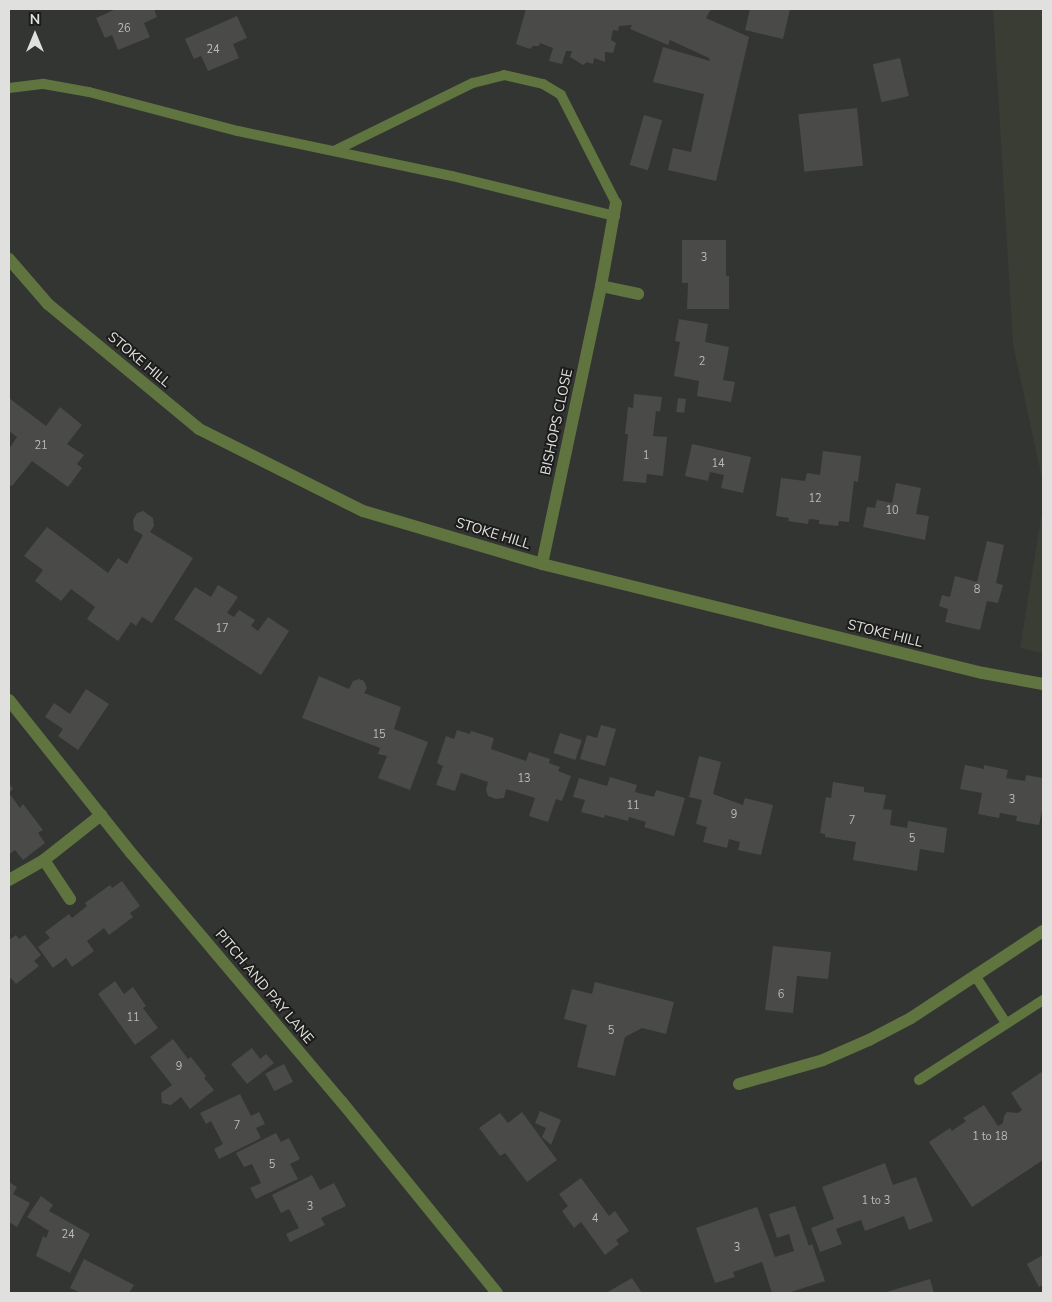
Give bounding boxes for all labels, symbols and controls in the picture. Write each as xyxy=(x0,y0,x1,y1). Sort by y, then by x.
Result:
north arrow xyxy=(10,10,60,60)
text: N xyxy=(30,10,40,29)
house number: 26 xyxy=(117,22,131,36)
house number: 24 xyxy=(206,43,220,57)
house number: 3 xyxy=(701,251,707,265)
street label: STOKE HILL xyxy=(104,329,174,391)
house number: 2 xyxy=(699,355,705,369)
street label: BISHOPS CLOSE xyxy=(538,367,576,477)
house number: 21 xyxy=(34,439,48,453)
house number: 1 xyxy=(643,449,649,463)
house number: 14 xyxy=(711,457,725,471)
house number: 12 xyxy=(808,492,822,506)
house number: 10 xyxy=(885,504,899,518)
street label: STOKE HILL xyxy=(454,515,532,553)
house number: 8 xyxy=(974,583,980,597)
street label: STOKE HILL xyxy=(846,617,924,651)
house number: 17 xyxy=(215,622,229,636)
house number: 15 xyxy=(372,728,386,742)
house number: 13 xyxy=(517,772,531,786)
house number: 3 xyxy=(1009,793,1015,807)
house number: 11 xyxy=(626,799,640,813)
house number: 9 xyxy=(731,808,737,822)
house number: 7 xyxy=(849,814,855,828)
house number: 5 xyxy=(909,832,915,846)
street label: PITCH AND PAY LANE xyxy=(211,927,317,1047)
house number: 6 xyxy=(778,988,784,1002)
house number: 11 xyxy=(126,1011,140,1025)
house number: 5 xyxy=(608,1024,614,1038)
house number: 9 xyxy=(176,1060,182,1074)
house number: 7 xyxy=(234,1119,240,1133)
house number: 1 to 18 xyxy=(972,1130,1008,1144)
house number: 5 xyxy=(269,1158,275,1172)
house number: 1 to 3 xyxy=(862,1194,890,1208)
house number: 3 xyxy=(307,1200,313,1214)
house number: 4 xyxy=(592,1212,598,1226)
house number: 24 xyxy=(61,1228,75,1242)
house number: 3 xyxy=(734,1241,740,1255)

